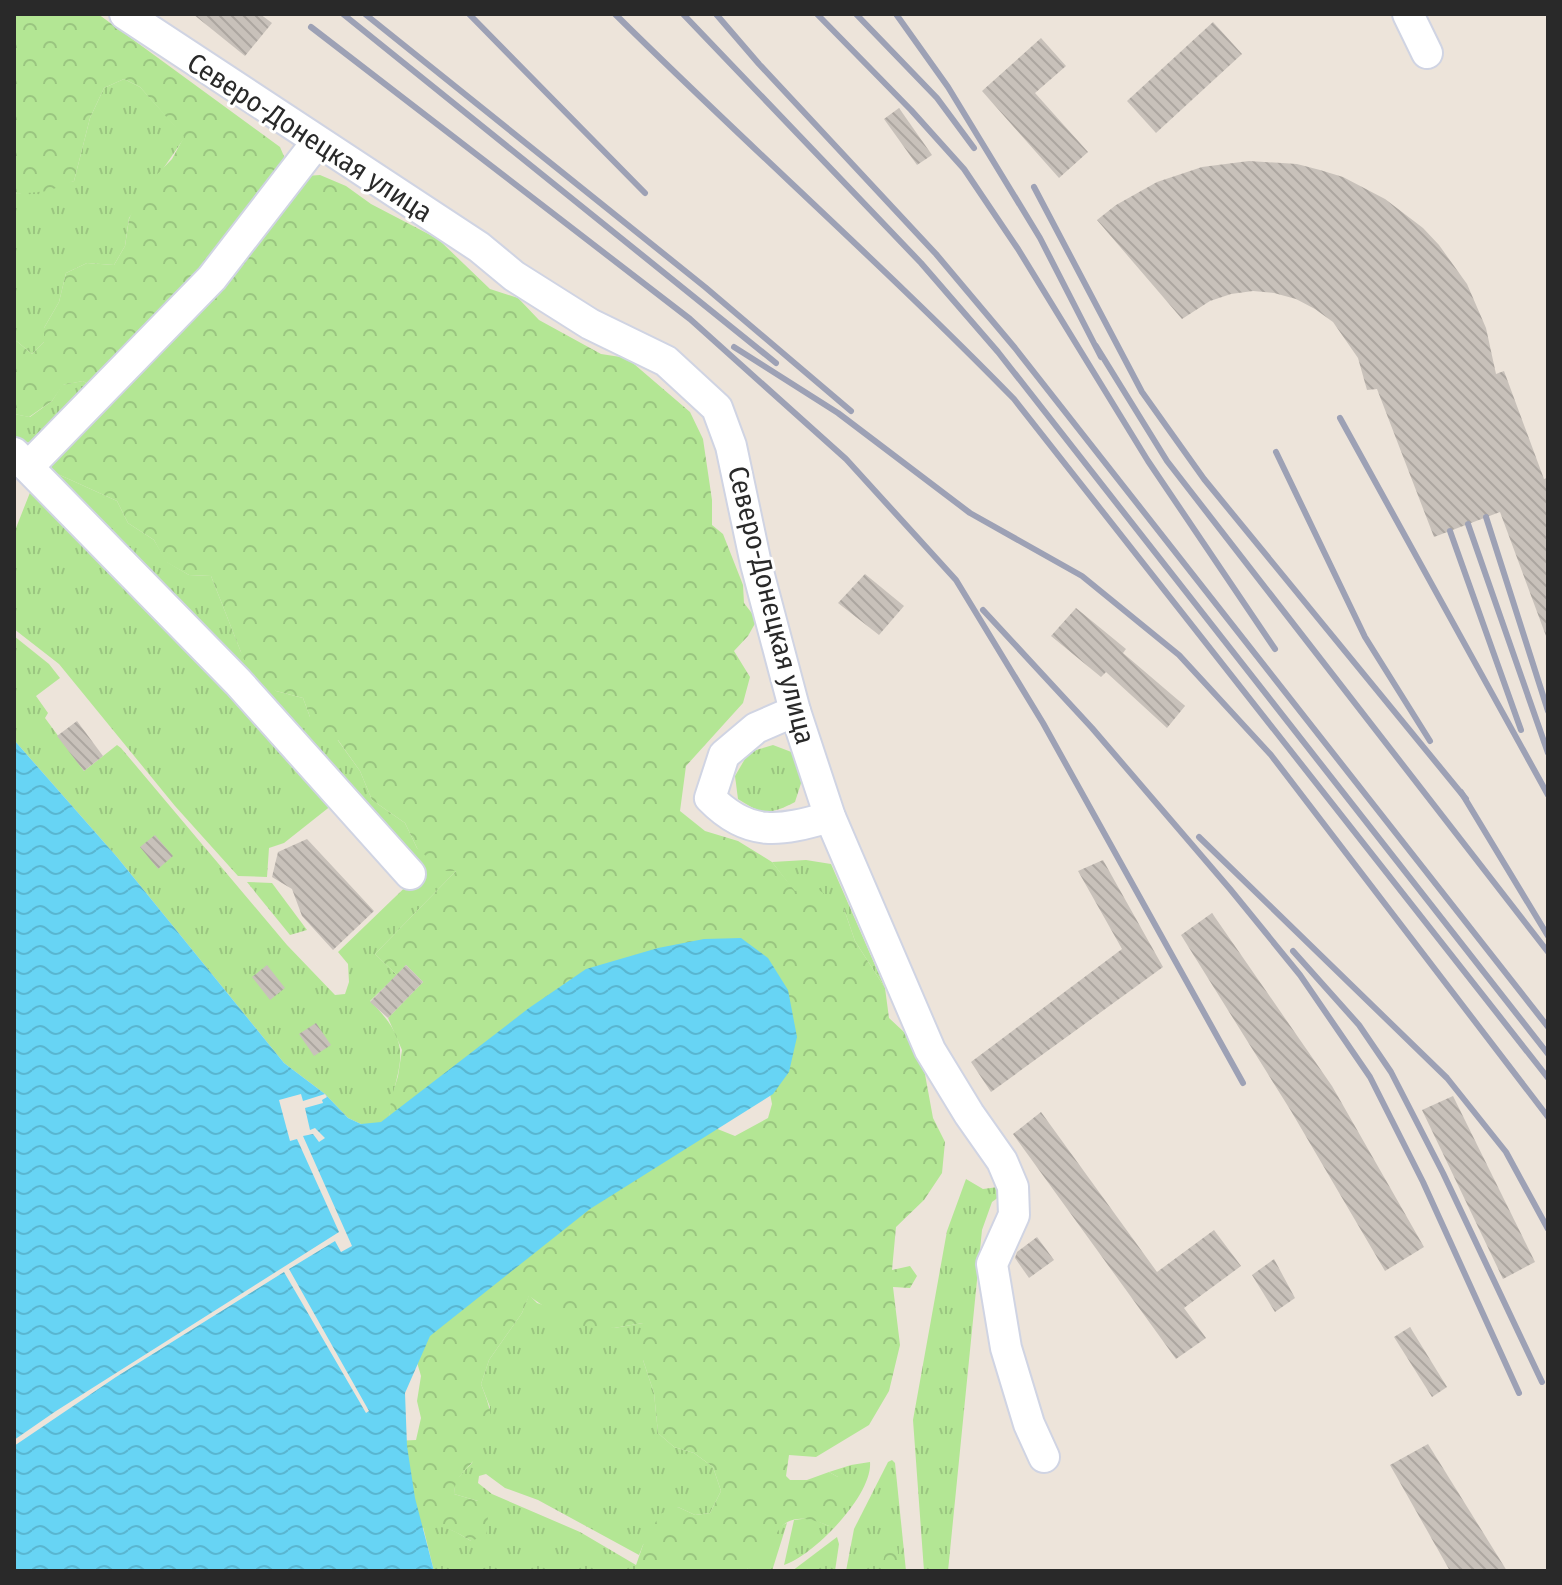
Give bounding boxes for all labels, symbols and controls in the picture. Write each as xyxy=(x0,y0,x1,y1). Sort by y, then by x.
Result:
street label: Северо-Донецкая улица xyxy=(181,46,438,229)
street label: Северо-Донецкая улица xyxy=(721,463,822,748)

